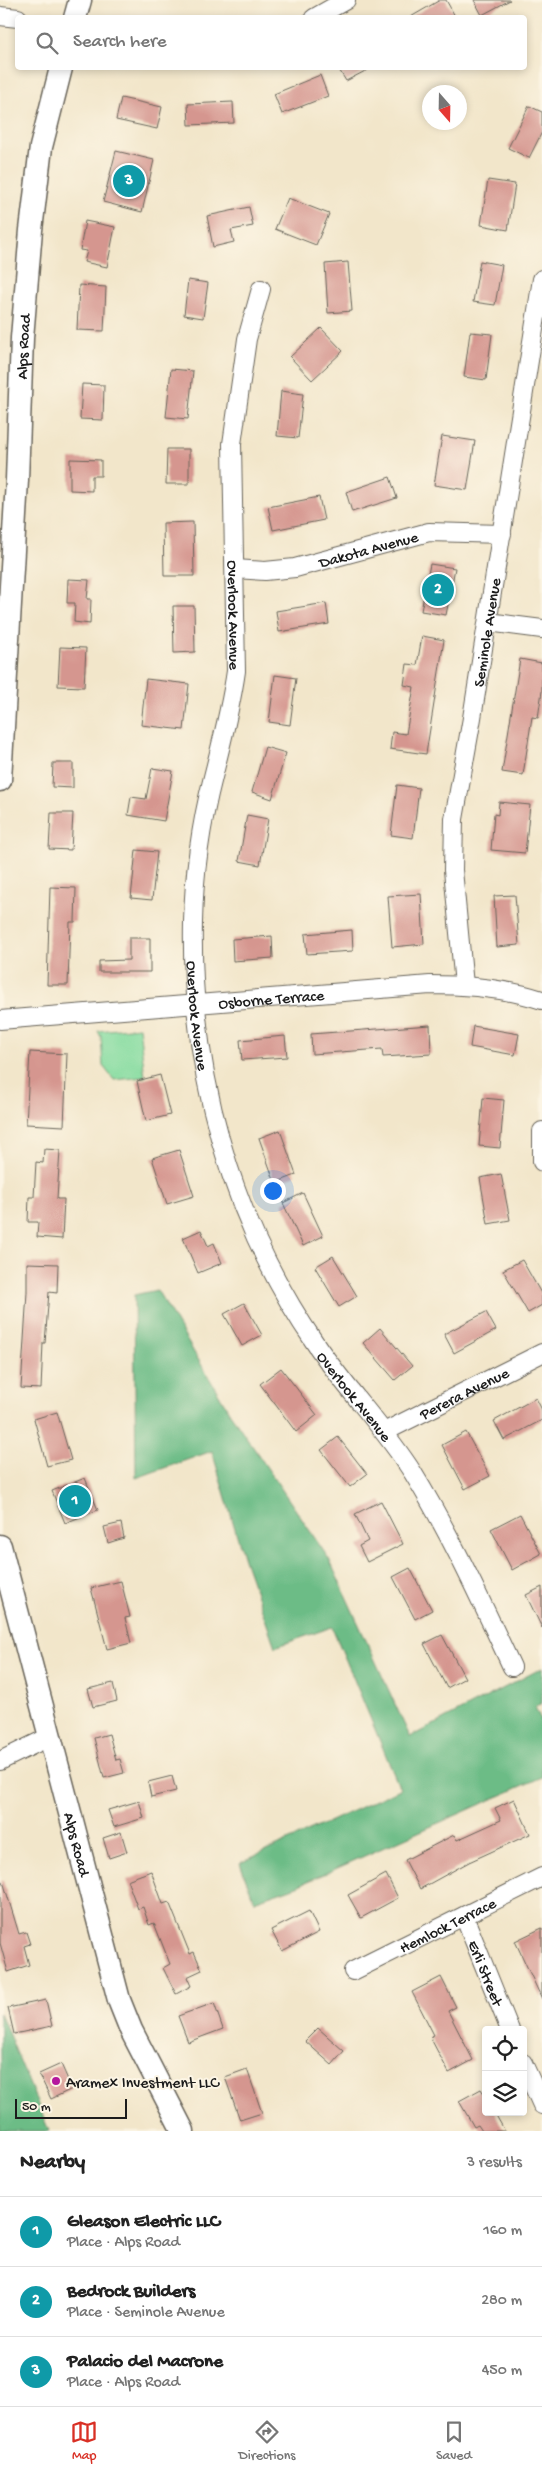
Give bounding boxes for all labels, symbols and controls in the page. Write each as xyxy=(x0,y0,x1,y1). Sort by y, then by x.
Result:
search box xyxy=(15,15,527,70)
icon: search xyxy=(33,29,61,57)
text: Search here xyxy=(73,31,167,54)
north arrow xyxy=(422,85,467,130)
pin: 3 xyxy=(113,162,145,200)
street label: Alps Road xyxy=(15,312,37,380)
street label: Dakota Avenue xyxy=(316,529,422,574)
street label: Overlook Avenue xyxy=(221,560,242,671)
pin: 2 xyxy=(422,571,454,609)
street label: Seminole Avenue xyxy=(471,576,507,689)
street label: Overlook Avenue xyxy=(180,961,210,1073)
street label: Osborne Terrace xyxy=(218,988,326,1015)
your location xyxy=(260,1178,286,1204)
street label: Overlook Avenue xyxy=(311,1349,394,1447)
street label: Perera Avenue xyxy=(416,1365,514,1426)
pin: 1 xyxy=(59,1482,91,1520)
street label: Alps Road xyxy=(57,1811,93,1880)
street label: Hemlock Terrace xyxy=(397,1895,501,1959)
street label: Erli Street xyxy=(462,1938,506,2011)
map controls xyxy=(482,2026,527,2116)
button: locate xyxy=(482,2026,527,2071)
button: layers xyxy=(482,2071,527,2116)
marker: Aramex Investment LLC xyxy=(50,2075,62,2087)
place label: Aramex Investment LLC xyxy=(66,2075,220,2094)
scale bar xyxy=(15,2096,128,2119)
text: 50 m xyxy=(22,2099,51,2116)
text: Nearby xyxy=(20,2151,85,2176)
text: 3 results xyxy=(467,2154,522,2173)
text: Gleason Electric LLC xyxy=(67,2211,220,2234)
text: 1 xyxy=(33,2222,39,2241)
text: 160 m xyxy=(483,2222,522,2241)
text: Place · Alps Road xyxy=(67,2234,180,2253)
text: Bedrock Builders xyxy=(67,2281,195,2304)
text: 2 xyxy=(32,2292,40,2311)
text: 280 m xyxy=(481,2292,522,2311)
text: Place · Seminole Avenue xyxy=(67,2304,225,2323)
text: Palacio del Macrone xyxy=(67,2351,223,2374)
text: 3 xyxy=(32,2362,40,2381)
text: 450 m xyxy=(482,2362,522,2381)
text: Place · Alps Road xyxy=(67,2374,180,2393)
tab: Map xyxy=(70,2418,98,2465)
tab: Directions xyxy=(239,2418,296,2465)
tab: Saved xyxy=(436,2418,472,2465)

